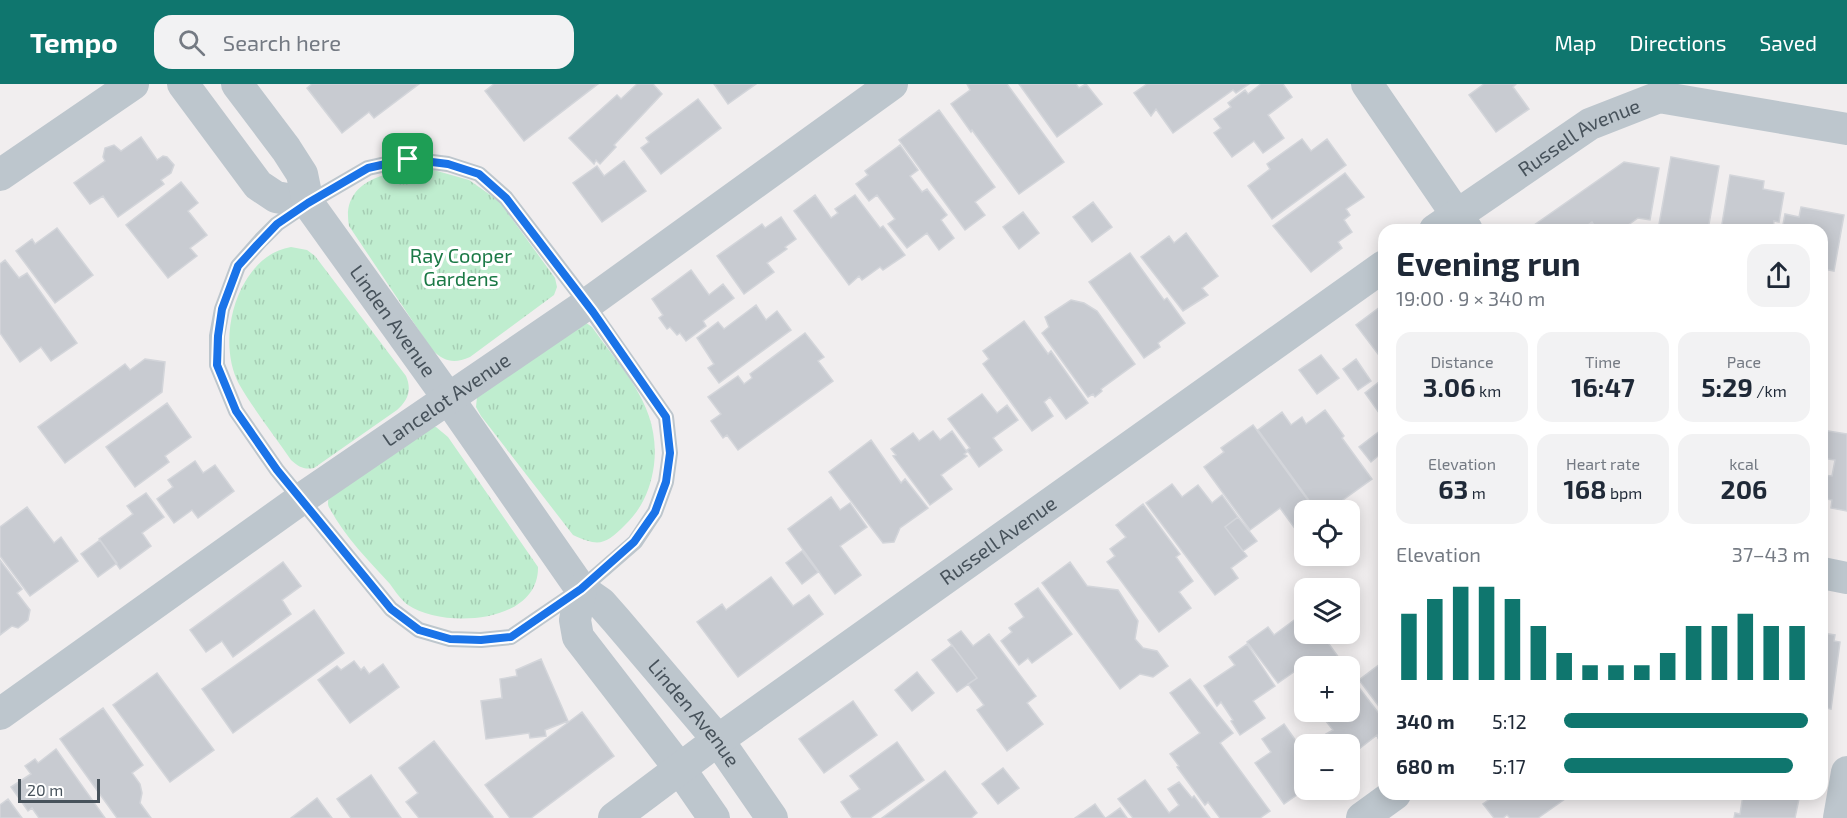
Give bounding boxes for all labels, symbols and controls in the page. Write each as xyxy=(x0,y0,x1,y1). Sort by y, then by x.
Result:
search box xyxy=(154,15,574,69)
text: Tempo xyxy=(30,25,118,59)
icon: search xyxy=(175,26,208,59)
text: Search here xyxy=(223,29,341,55)
text: Map xyxy=(1554,30,1597,55)
text: Directions xyxy=(1630,30,1726,55)
text: Saved xyxy=(1759,30,1817,55)
street label: Russell Avenue xyxy=(1513,93,1643,181)
pin xyxy=(382,133,433,184)
icon: arrive xyxy=(391,142,424,175)
park label: Ray Cooper Gardens xyxy=(410,243,512,290)
text: Evening run xyxy=(1396,243,1581,283)
button: share xyxy=(1747,244,1810,307)
street label: Linden Avenue xyxy=(345,260,442,381)
text: 19:00 · 9 × 340 m xyxy=(1396,286,1545,310)
street label: Lancelot Avenue xyxy=(378,347,514,451)
text: Distance xyxy=(1430,352,1494,371)
text: Time xyxy=(1585,352,1621,371)
text: Pace xyxy=(1727,352,1761,371)
text: 3.06 xyxy=(1423,371,1476,402)
text: 16:47 xyxy=(1571,371,1635,402)
text: 5:29 xyxy=(1701,371,1753,402)
text: km xyxy=(1476,381,1501,400)
text: /km xyxy=(1753,381,1787,400)
text: Elevation xyxy=(1428,454,1496,473)
text: Heart rate xyxy=(1566,454,1640,473)
text: kcal xyxy=(1729,454,1759,473)
text: 63 xyxy=(1438,473,1468,504)
text: 168 xyxy=(1564,473,1606,504)
text: 206 xyxy=(1721,473,1767,504)
text: m xyxy=(1468,483,1486,502)
text: bpm xyxy=(1606,483,1642,502)
street label: Russell Avenue xyxy=(935,490,1061,589)
map controls xyxy=(1294,500,1360,800)
button: locate xyxy=(1294,500,1360,566)
text: Elevation xyxy=(1396,542,1481,566)
text: 37–43 m xyxy=(1732,542,1810,566)
button: layers xyxy=(1294,578,1360,644)
street label: Linden Avenue xyxy=(644,654,746,771)
button: + xyxy=(1294,656,1360,722)
text: 340 m xyxy=(1396,709,1455,733)
text: 5:12 xyxy=(1492,709,1527,733)
button: − xyxy=(1294,734,1360,800)
text: 680 m xyxy=(1396,754,1455,778)
text: 5:17 xyxy=(1492,754,1526,778)
scale bar xyxy=(18,776,100,804)
text: 20 m xyxy=(27,780,63,799)

